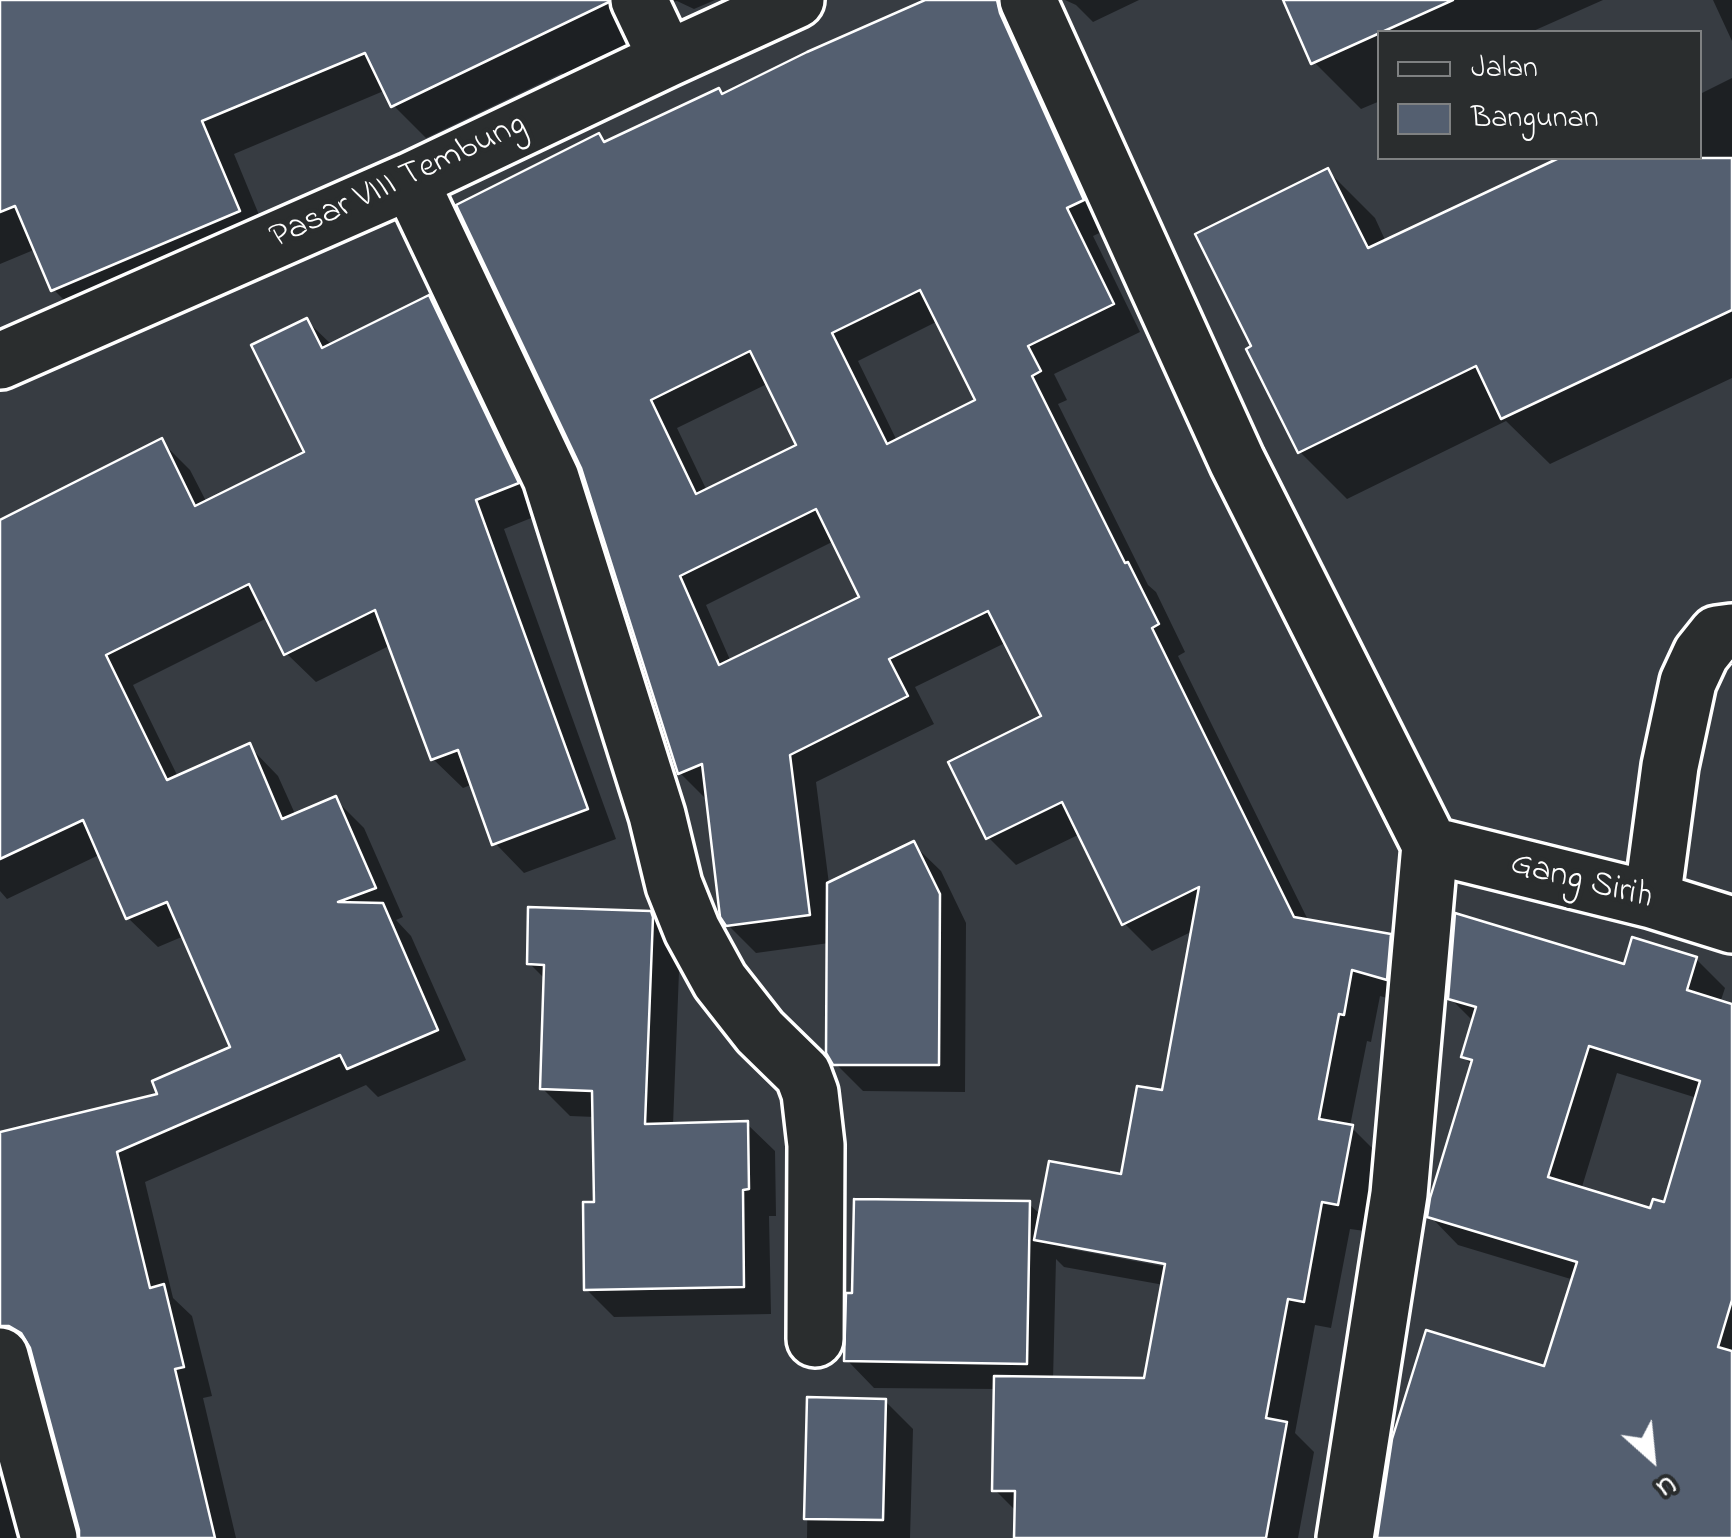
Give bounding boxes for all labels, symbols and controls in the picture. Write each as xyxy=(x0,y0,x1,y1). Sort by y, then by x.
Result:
legend xyxy=(1377,30,1702,160)
text: Jalan xyxy=(1471,47,1538,91)
text: Bangunan xyxy=(1471,97,1599,141)
street label: Pasar VIII Tembung xyxy=(264,105,534,261)
street label: Gang Sirih xyxy=(1506,845,1656,921)
north arrow xyxy=(1602,1408,1702,1508)
text: U xyxy=(1649,1463,1683,1507)

